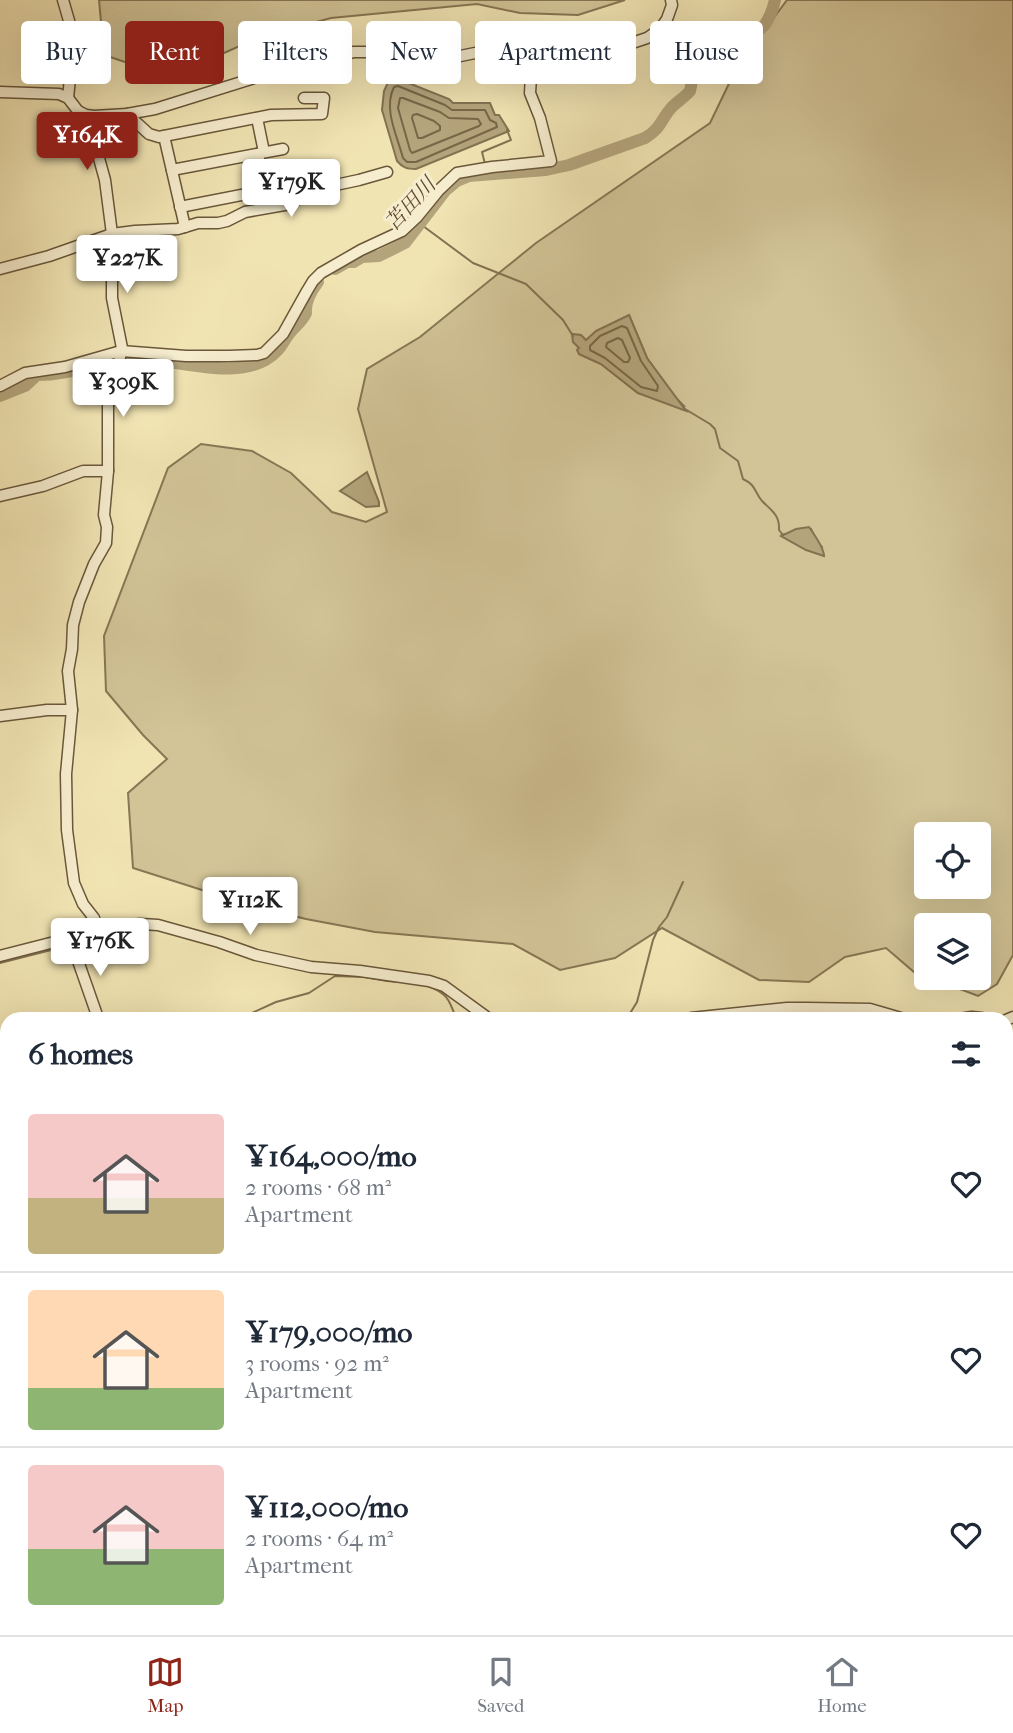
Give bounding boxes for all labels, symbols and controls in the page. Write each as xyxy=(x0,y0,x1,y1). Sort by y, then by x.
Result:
chip: Buy xyxy=(21,21,111,84)
chip: Rent xyxy=(125,21,224,84)
chip: Filters xyxy=(238,21,352,84)
chip: New xyxy=(366,21,461,84)
chip: Apartment xyxy=(475,21,636,84)
chip: House xyxy=(650,21,763,84)
pin: ¥164K xyxy=(38,113,136,172)
text: ¥164K xyxy=(53,121,121,148)
pin: ¥179K xyxy=(242,160,340,219)
text: ¥179K xyxy=(258,168,324,195)
water label: 苫田川 xyxy=(380,171,442,235)
pin: ¥227K xyxy=(78,236,176,295)
text: ¥227K xyxy=(92,244,162,271)
pin: ¥309K xyxy=(74,360,172,419)
text: ¥309K xyxy=(89,368,157,395)
map controls xyxy=(914,822,991,990)
button: locate xyxy=(914,822,991,899)
pin: ¥112K xyxy=(201,878,299,937)
text: ¥112K xyxy=(219,886,281,913)
button: layers xyxy=(914,913,991,990)
pin: ¥176K xyxy=(51,918,149,978)
text: ¥176K xyxy=(67,927,133,954)
icon: filters xyxy=(947,1035,985,1073)
text: 6 homes xyxy=(28,1037,133,1072)
text: ¥164,000/mo xyxy=(245,1139,417,1174)
icon: home xyxy=(84,1142,168,1226)
icon: heart xyxy=(947,1165,985,1203)
text: 2 rooms · 68 m² xyxy=(245,1174,391,1201)
text: Apartment xyxy=(245,1201,353,1228)
text: ¥179,000/mo xyxy=(245,1315,412,1350)
icon: home xyxy=(84,1318,168,1402)
icon: heart xyxy=(947,1341,985,1379)
text: 3 rooms · 92 m² xyxy=(245,1350,389,1377)
text: Apartment xyxy=(245,1377,353,1404)
text: ¥112,000/mo xyxy=(245,1490,408,1525)
icon: home xyxy=(84,1493,168,1577)
icon: heart xyxy=(947,1516,985,1554)
text: 2 rooms · 64 m² xyxy=(245,1525,393,1552)
text: Apartment xyxy=(245,1552,353,1579)
tab: Map xyxy=(146,1653,184,1717)
tab: Saved xyxy=(477,1653,524,1717)
tab: Home xyxy=(817,1653,867,1717)

